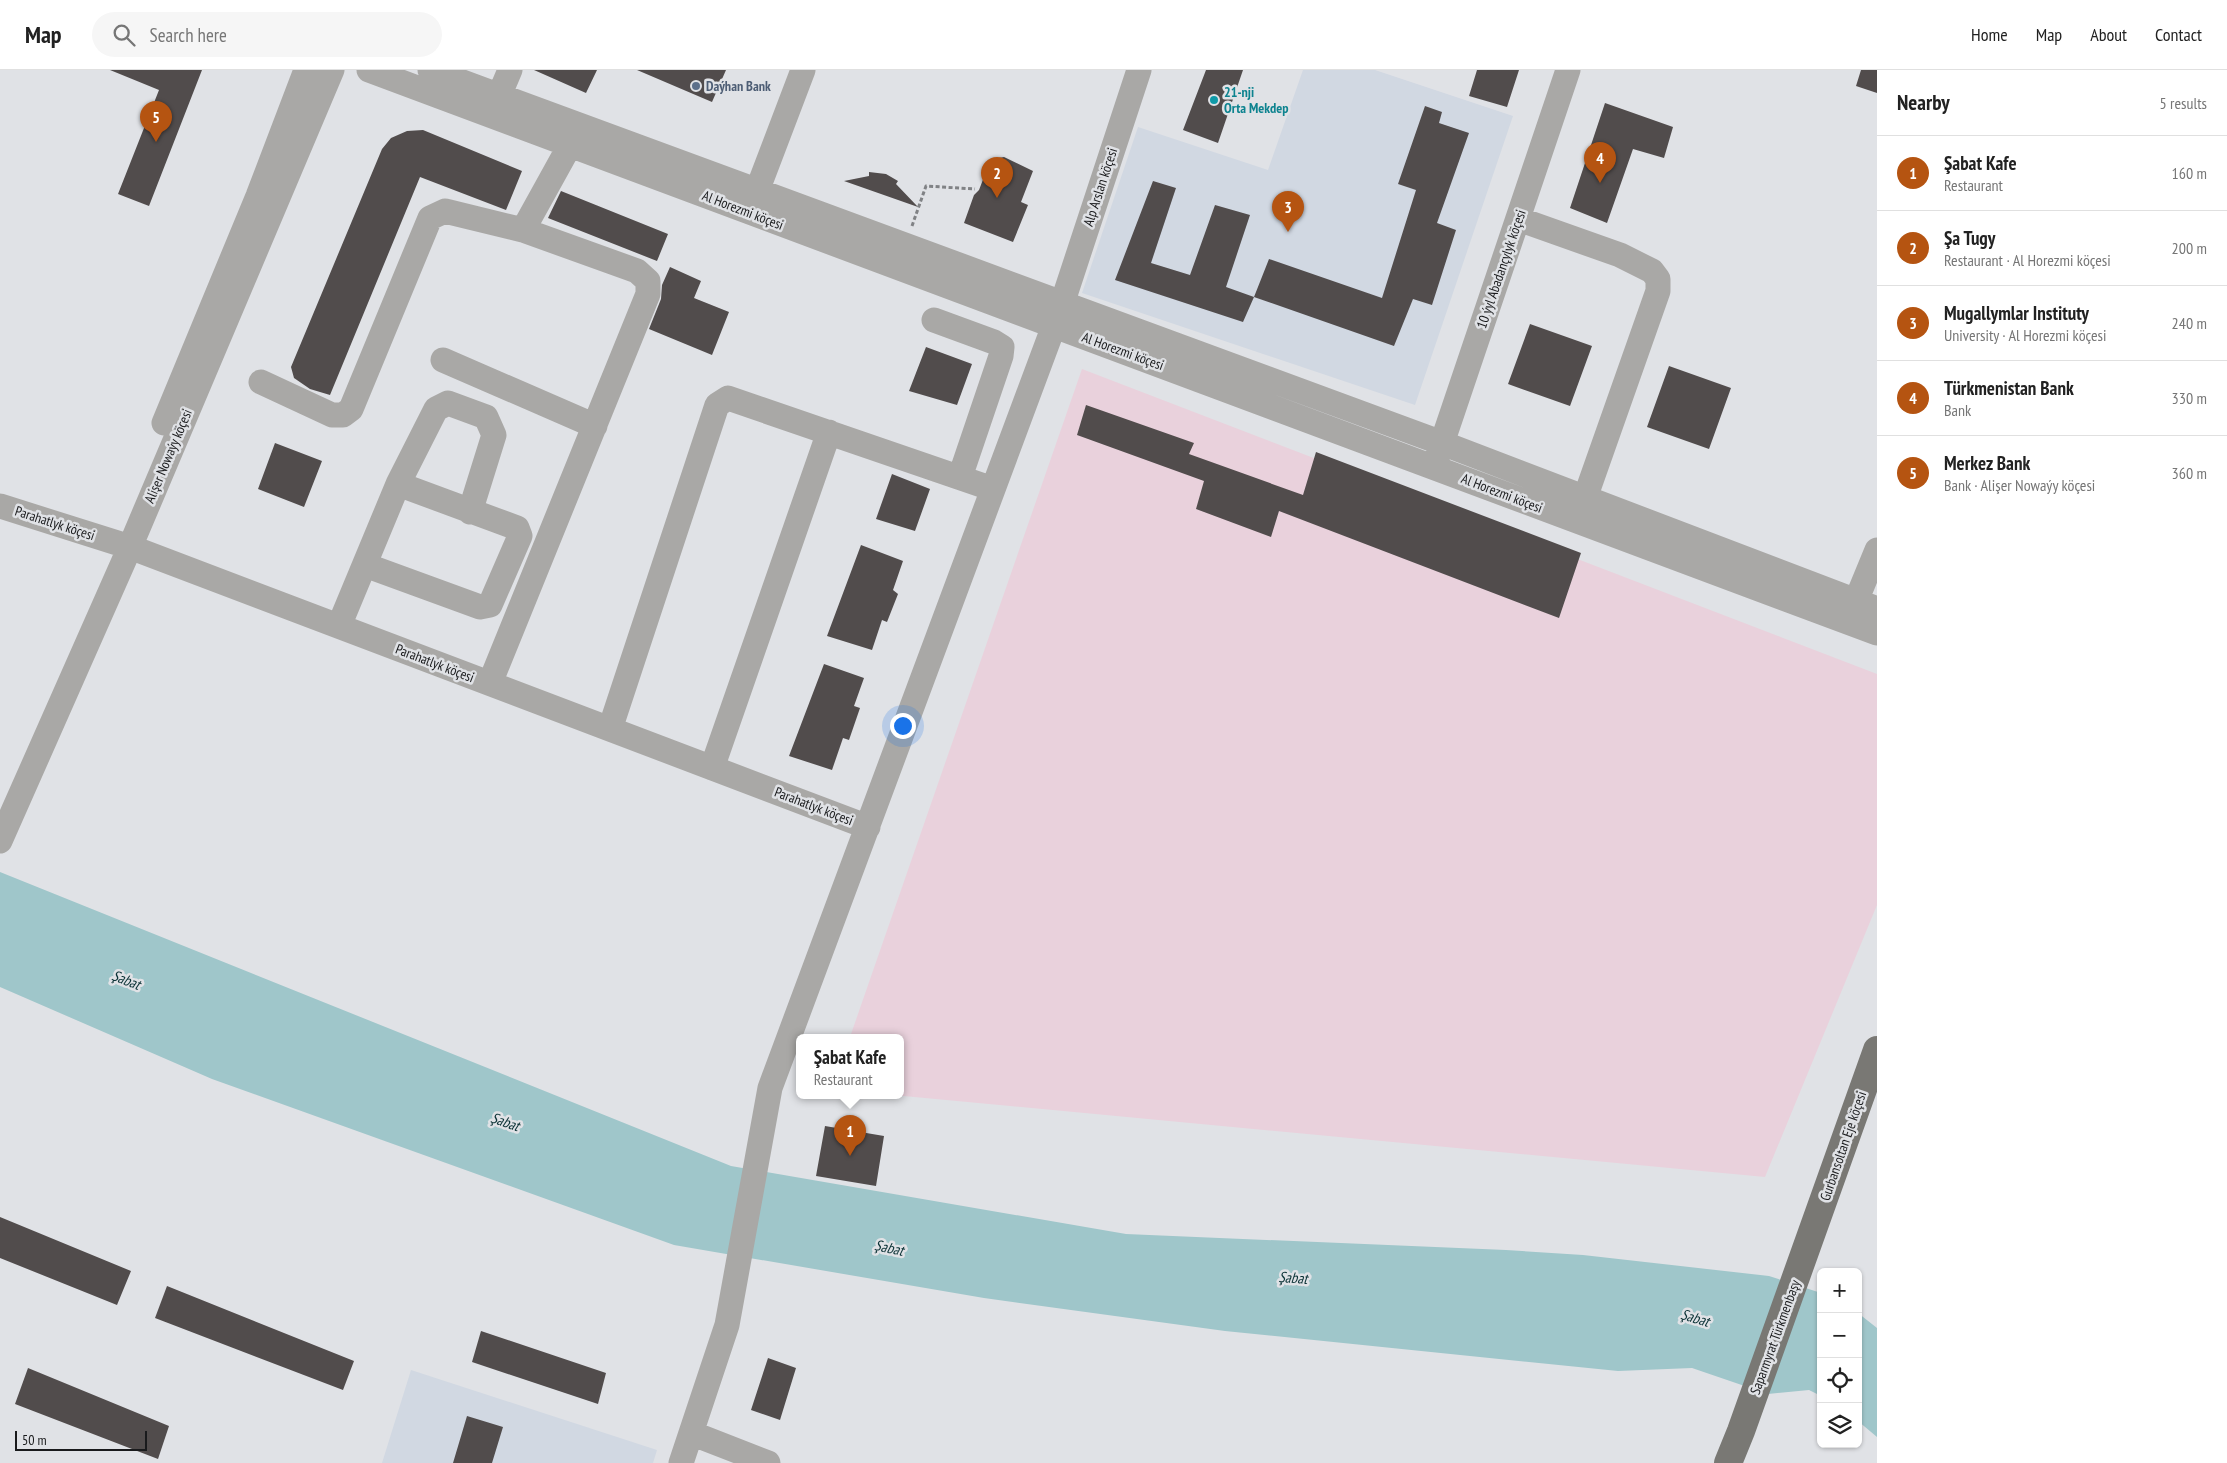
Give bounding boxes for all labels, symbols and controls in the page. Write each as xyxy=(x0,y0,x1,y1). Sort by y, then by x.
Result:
search box xyxy=(92,12,442,57)
text: Map xyxy=(25,19,62,50)
icon: search xyxy=(110,21,138,49)
text: Search here xyxy=(150,23,227,47)
text: Home xyxy=(1971,23,2008,46)
text: Map xyxy=(2036,23,2062,46)
text: About xyxy=(2090,23,2127,46)
text: Contact xyxy=(2155,23,2202,46)
place label: Daýhan Bank xyxy=(706,77,771,95)
marker: Daýhan Bank xyxy=(690,80,702,92)
place label: 21-nji Orta Mekdep xyxy=(1224,83,1288,117)
text: Nearby xyxy=(1897,89,1950,116)
text: 5 results xyxy=(2160,93,2207,113)
marker: 21-nji Orta Mekdep xyxy=(1208,94,1220,106)
pin: 5 xyxy=(140,101,172,142)
pin: 4 xyxy=(1584,142,1616,183)
street label: Alp Arslan köçesi xyxy=(1079,146,1121,228)
text: Şabat Kafe xyxy=(1944,151,2017,175)
pin: 2 xyxy=(981,157,1013,198)
text: 1 xyxy=(1909,163,1917,183)
text: 160 m xyxy=(2172,163,2207,183)
text: Restaurant xyxy=(1944,175,2003,195)
street label: Al Horezmi köçesi xyxy=(700,186,786,234)
pin: 3 xyxy=(1272,191,1304,232)
street label: 10 ýyl Abadançylyk köçesi xyxy=(1472,207,1530,331)
text: Şa Tugy xyxy=(1944,226,1995,250)
text: 2 xyxy=(1909,238,1917,258)
text: 200 m xyxy=(2172,238,2207,258)
text: Restaurant · Al Horezmi köçesi xyxy=(1944,250,2111,270)
text: Mugallymlar Instituty xyxy=(1944,301,2089,325)
text: 3 xyxy=(1909,313,1917,333)
text: 240 m xyxy=(2172,313,2207,333)
text: University · Al Horezmi köçesi xyxy=(1944,325,2106,345)
street label: Al Horezmi köçesi xyxy=(1080,328,1166,374)
text: Türkmenistan Bank xyxy=(1944,376,2074,400)
text: 4 xyxy=(1909,388,1917,408)
text: 330 m xyxy=(2172,388,2207,408)
text: Bank xyxy=(1944,400,1971,420)
street label: Alişer Nowaýy köçesi xyxy=(140,406,196,506)
text: Merkez Bank xyxy=(1944,451,2030,475)
text: 5 xyxy=(1909,463,1917,483)
text: 360 m xyxy=(2172,463,2207,483)
street label: Al Horezmi köçesi xyxy=(1459,469,1545,517)
text: Bank · Alişer Nowaýy köçesi xyxy=(1944,475,2095,495)
street label: Parahatlyk köçesi xyxy=(13,502,97,544)
street label: Parahatlyk köçesi xyxy=(393,640,477,686)
your location xyxy=(890,713,916,739)
street label: Parahatlyk köçesi xyxy=(772,783,856,829)
water label: Şabat xyxy=(109,965,145,994)
popup xyxy=(796,1034,904,1099)
text: Şabat Kafe xyxy=(814,1045,886,1069)
text: Restaurant xyxy=(814,1069,873,1089)
street label: Gurbansoltan Eje köçesi xyxy=(1816,1089,1870,1203)
water label: Şabat xyxy=(488,1108,524,1136)
pin: 1 xyxy=(834,1115,866,1156)
water label: Şabat xyxy=(873,1235,907,1260)
water label: Şabat xyxy=(1278,1267,1310,1288)
map controls xyxy=(1817,1268,1862,1448)
button: + xyxy=(1817,1268,1862,1313)
street label: Saparmyrat Türkmenbaşy xyxy=(1746,1276,1804,1397)
water label: Şabat xyxy=(1679,1304,1714,1331)
button: − xyxy=(1817,1313,1862,1358)
button: locate xyxy=(1817,1358,1862,1403)
button: layers xyxy=(1817,1403,1862,1448)
scale bar xyxy=(15,1428,148,1451)
text: 50 m xyxy=(22,1431,47,1449)

